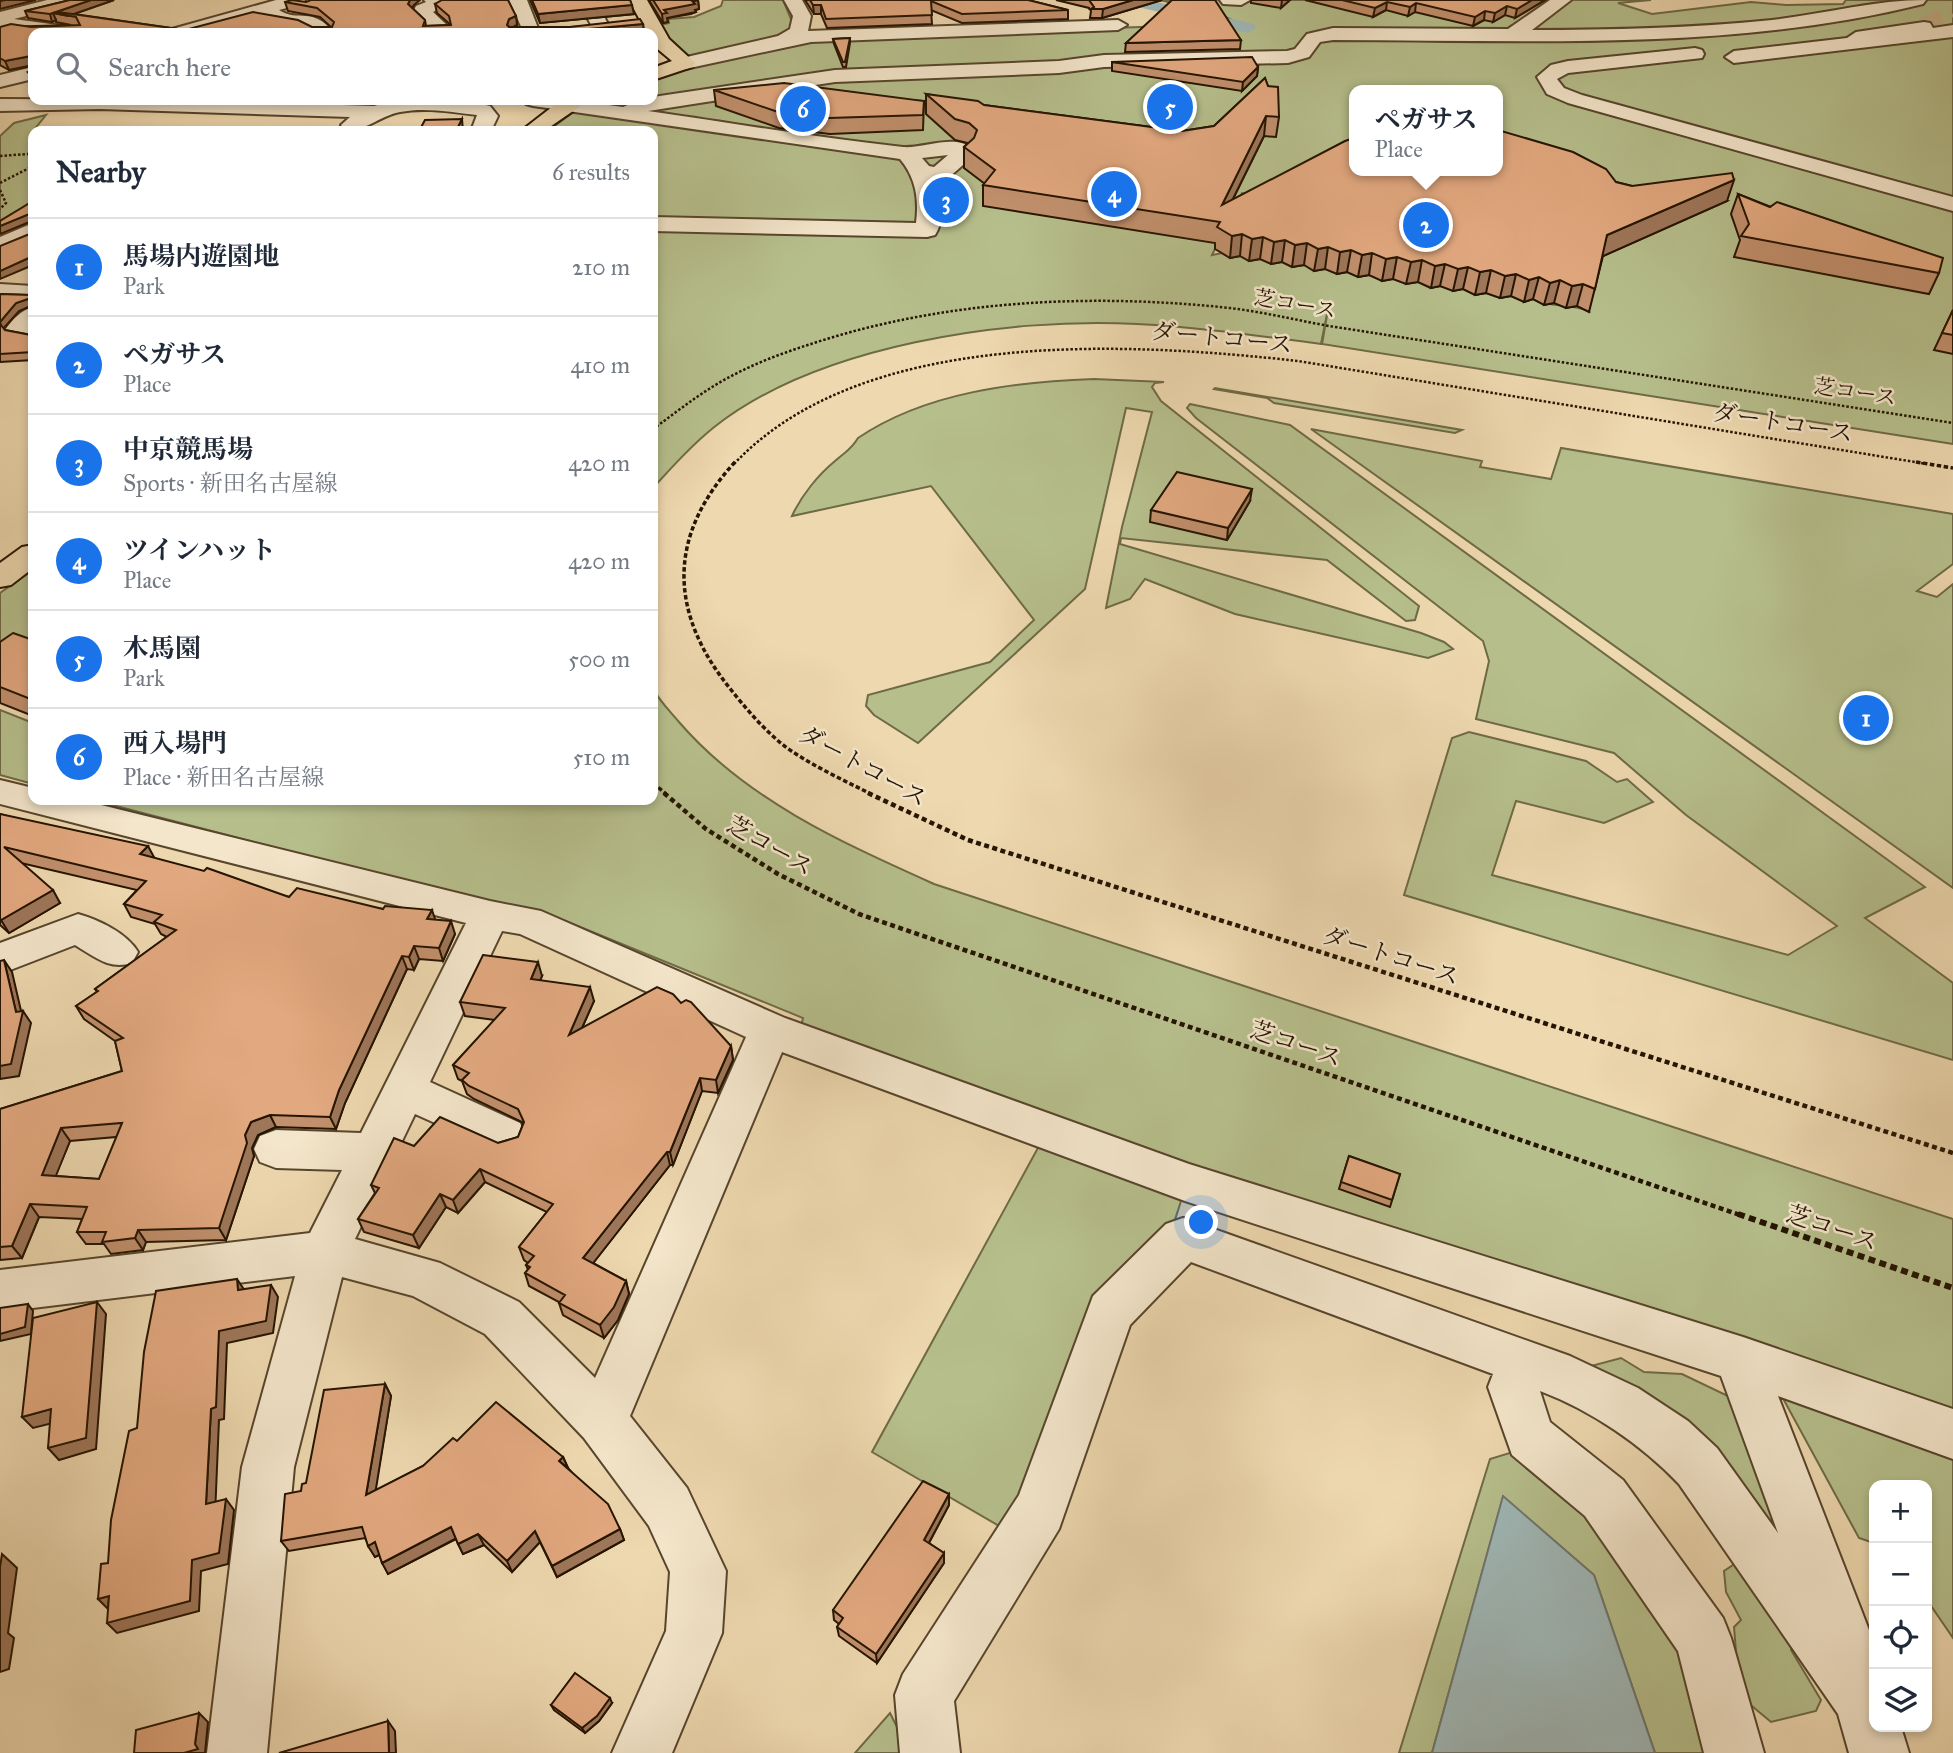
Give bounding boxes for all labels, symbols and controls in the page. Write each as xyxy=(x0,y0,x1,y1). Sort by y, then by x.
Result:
search box xyxy=(28,28,658,105)
icon: search xyxy=(52,48,90,86)
text: Search here xyxy=(108,51,231,83)
pin: 5 xyxy=(1147,81,1193,133)
pin: 6 xyxy=(780,83,826,135)
popup xyxy=(1349,85,1503,176)
text: ペガサス xyxy=(1375,103,1477,135)
text: Place xyxy=(1375,135,1423,163)
text: Nearby xyxy=(56,154,146,190)
text: 6 results xyxy=(552,158,630,186)
pin: 4 xyxy=(1091,168,1137,220)
pin: 3 xyxy=(923,174,969,226)
pin: 2 xyxy=(1403,199,1449,251)
text: 馬場内遊園地 xyxy=(123,240,279,272)
text: 1 xyxy=(74,253,84,281)
text: 210 m xyxy=(572,253,630,281)
text: Park xyxy=(123,272,165,300)
street label: 芝コース xyxy=(1252,284,1338,324)
street label: ダートコース xyxy=(1150,316,1294,360)
text: ペガサス xyxy=(123,338,226,370)
text: 2 xyxy=(73,351,85,379)
text: 410 m xyxy=(571,351,630,379)
text: Place xyxy=(123,370,171,398)
street label: 芝コース xyxy=(1812,373,1898,411)
street label: ダートコース xyxy=(1711,397,1855,449)
text: 中京競馬場 xyxy=(123,433,253,465)
text: 3 xyxy=(74,449,84,477)
text: 420 m xyxy=(568,449,630,477)
text: Sports · 新田名古屋線 xyxy=(123,469,338,497)
text: ツインハット xyxy=(123,534,276,566)
text: 4 xyxy=(73,547,85,575)
text: 420 m xyxy=(568,547,630,575)
text: Place xyxy=(123,566,171,594)
text: 木馬園 xyxy=(123,632,201,664)
text: 5 xyxy=(74,645,84,673)
text: 500 m xyxy=(568,645,630,673)
text: Park xyxy=(123,664,165,692)
pin: 1 xyxy=(1843,692,1889,744)
street label: ダートコース xyxy=(794,718,932,814)
text: 西入場門 xyxy=(123,727,227,759)
text: 6 xyxy=(73,743,85,771)
text: 510 m xyxy=(573,743,630,771)
text: Place · 新田名古屋線 xyxy=(123,763,324,791)
street label: 芝コース xyxy=(721,809,819,883)
street label: ダートコース xyxy=(1319,920,1463,992)
street label: 芝コース xyxy=(1246,1014,1346,1074)
street label: 芝コース xyxy=(1782,1198,1882,1258)
your location xyxy=(1184,1205,1218,1239)
map controls xyxy=(1869,1480,1932,1732)
button: + xyxy=(1869,1480,1932,1543)
button: − xyxy=(1869,1543,1932,1606)
button: locate xyxy=(1869,1606,1932,1669)
button: layers xyxy=(1869,1669,1932,1732)

